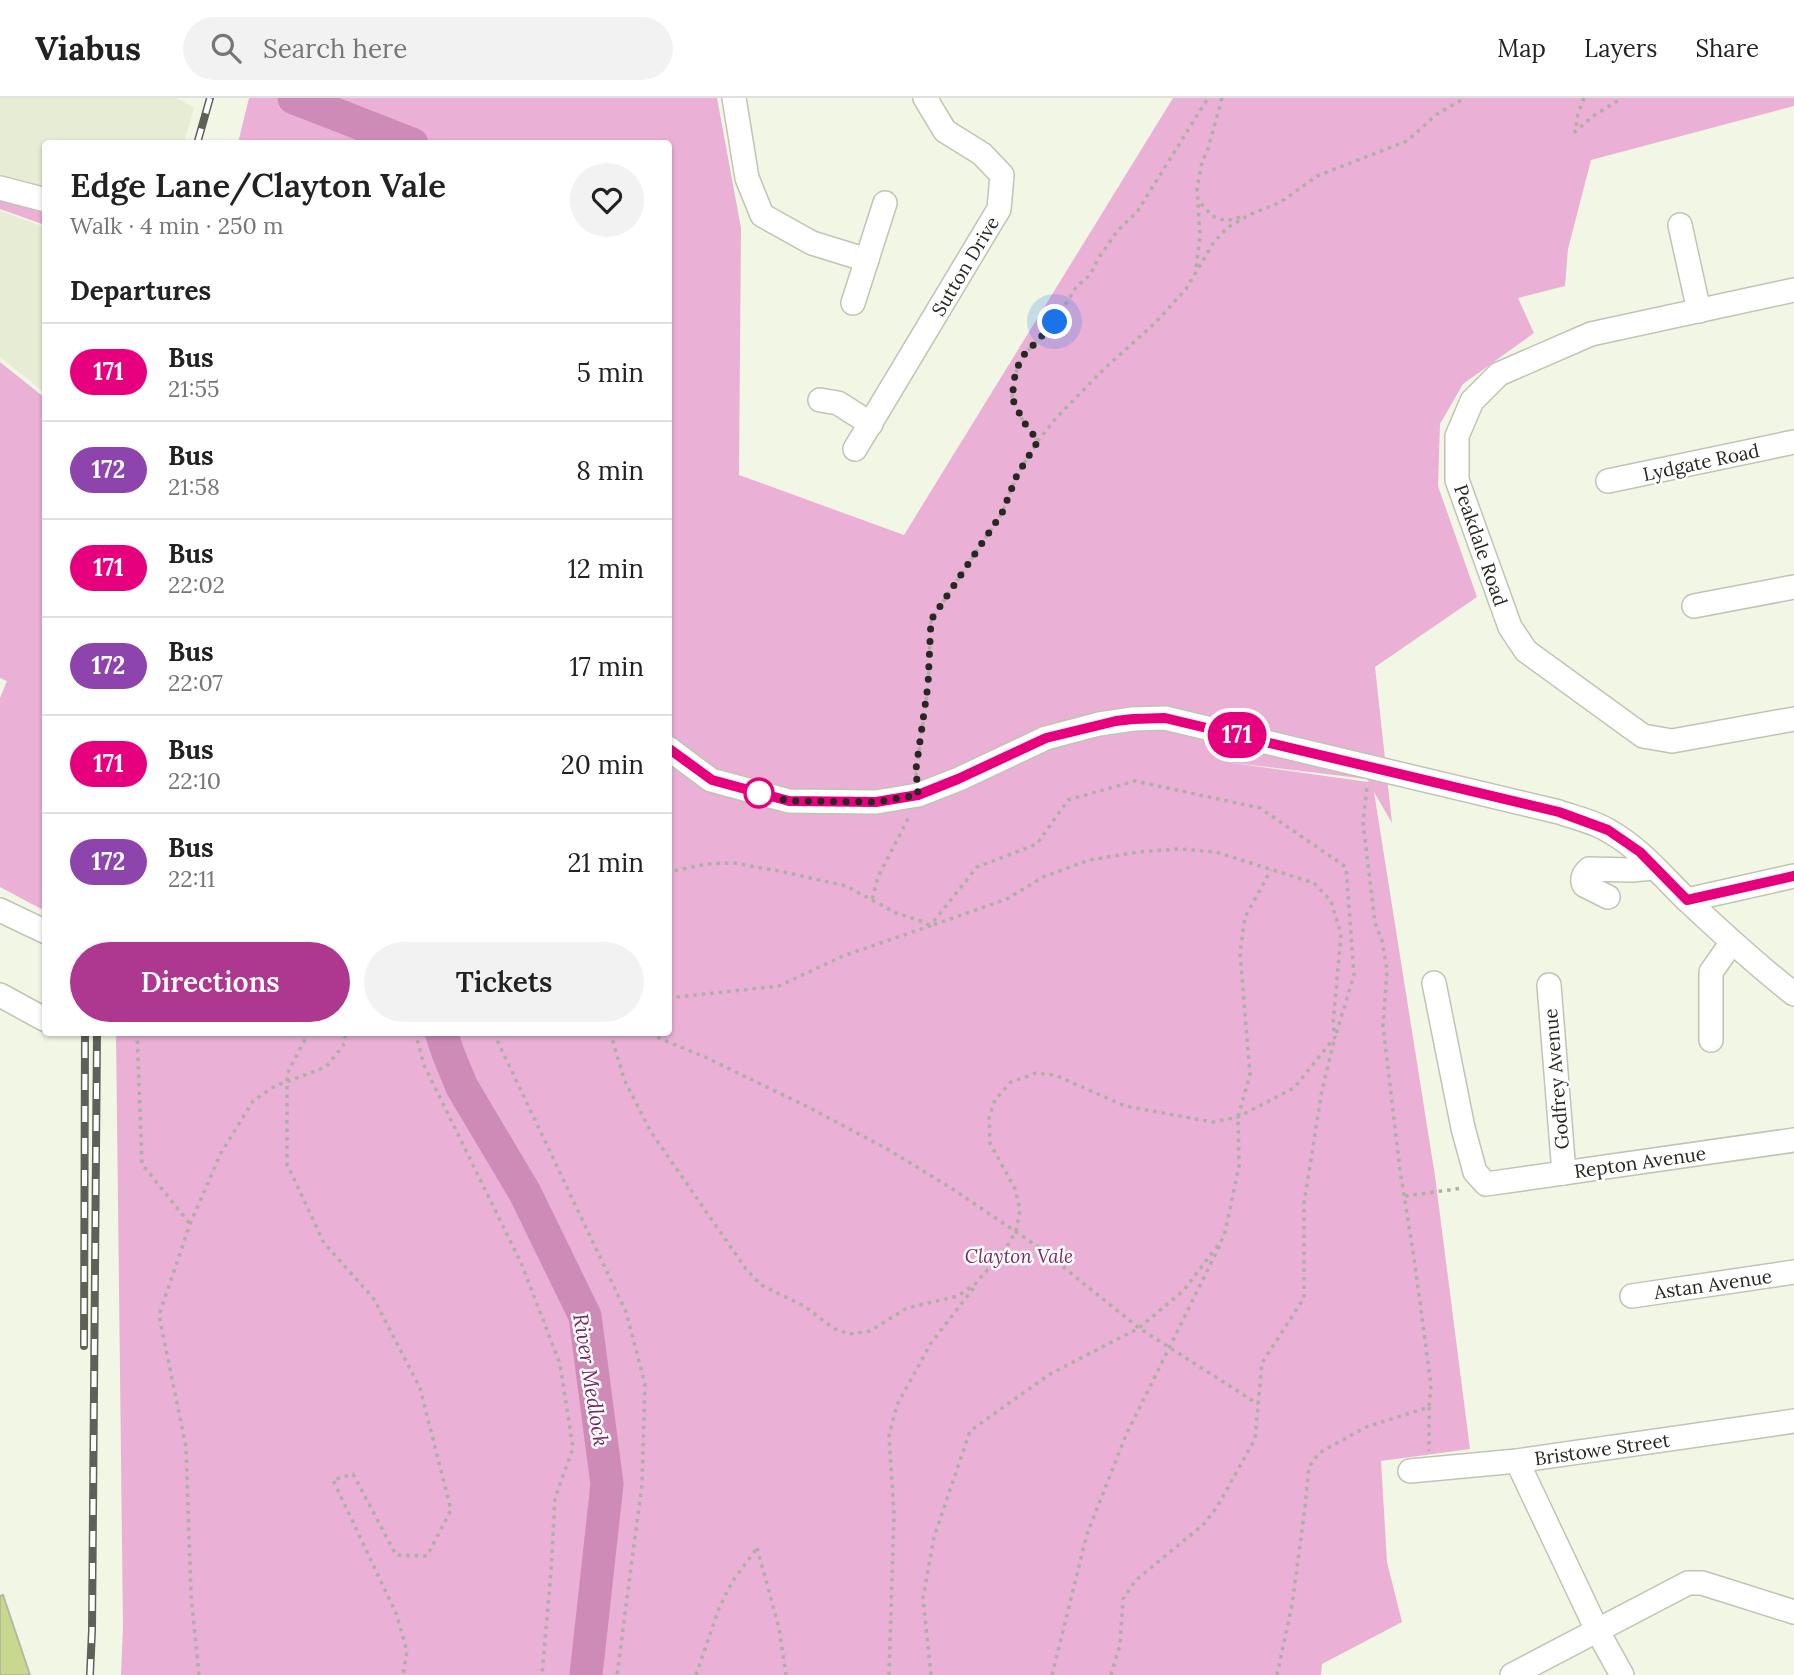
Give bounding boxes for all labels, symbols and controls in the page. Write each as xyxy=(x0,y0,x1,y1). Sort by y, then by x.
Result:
search box xyxy=(183,17,673,80)
text: Viabus xyxy=(35,27,141,69)
icon: search xyxy=(207,29,245,67)
text: Search here xyxy=(263,32,407,65)
text: Map xyxy=(1497,33,1546,64)
text: Layers xyxy=(1584,33,1657,64)
text: Share xyxy=(1695,33,1759,64)
button: heart xyxy=(570,163,644,237)
text: Edge Lane/Clayton Vale xyxy=(70,164,446,206)
text: Walk · 4 min · 250 m xyxy=(70,211,283,240)
street label: Sutton Drive xyxy=(926,212,1004,320)
text: Departures xyxy=(70,274,211,307)
your location xyxy=(1037,304,1072,339)
text: Bus xyxy=(168,341,214,374)
text: 171 xyxy=(93,356,124,387)
text: 5 min xyxy=(577,356,644,389)
text: 21:55 xyxy=(168,374,220,403)
street label: Lydgate Road xyxy=(1640,438,1762,486)
text: Bus xyxy=(168,439,214,472)
text: 172 xyxy=(92,454,125,485)
text: 8 min xyxy=(576,454,644,487)
text: 21:58 xyxy=(168,472,220,501)
street label: Peakdale Road xyxy=(1449,481,1513,609)
text: Bus xyxy=(168,537,214,570)
text: 171 xyxy=(93,552,124,583)
text: 12 min xyxy=(567,552,644,585)
text: 22:02 xyxy=(168,570,225,599)
text: Bus xyxy=(168,635,214,668)
text: 172 xyxy=(92,650,125,681)
text: 17 min xyxy=(569,650,644,683)
text: 22:07 xyxy=(168,668,223,697)
line badge: 171 xyxy=(1197,712,1277,758)
text: 171 xyxy=(1222,719,1252,750)
text: Bus xyxy=(168,733,214,766)
text: 171 xyxy=(93,748,124,779)
text: 20 min xyxy=(561,748,644,781)
text: 22:10 xyxy=(168,766,221,795)
unlabelled marker xyxy=(744,778,774,808)
text: Bus xyxy=(168,831,214,864)
text: 172 xyxy=(92,846,125,877)
text: 21 min xyxy=(567,846,644,879)
text: 22:11 xyxy=(168,864,215,893)
button: Directions xyxy=(70,942,350,1022)
button: Tickets xyxy=(364,942,644,1022)
street label: Godfrey Avenue xyxy=(1538,1008,1574,1150)
street label: Repton Avenue xyxy=(1573,1141,1707,1183)
park label: Clayton Vale xyxy=(965,1244,1073,1268)
street label: Astan Avenue xyxy=(1651,1264,1774,1304)
water label: River Medlock xyxy=(567,1311,615,1449)
street label: Bristowe Street xyxy=(1533,1428,1672,1470)

